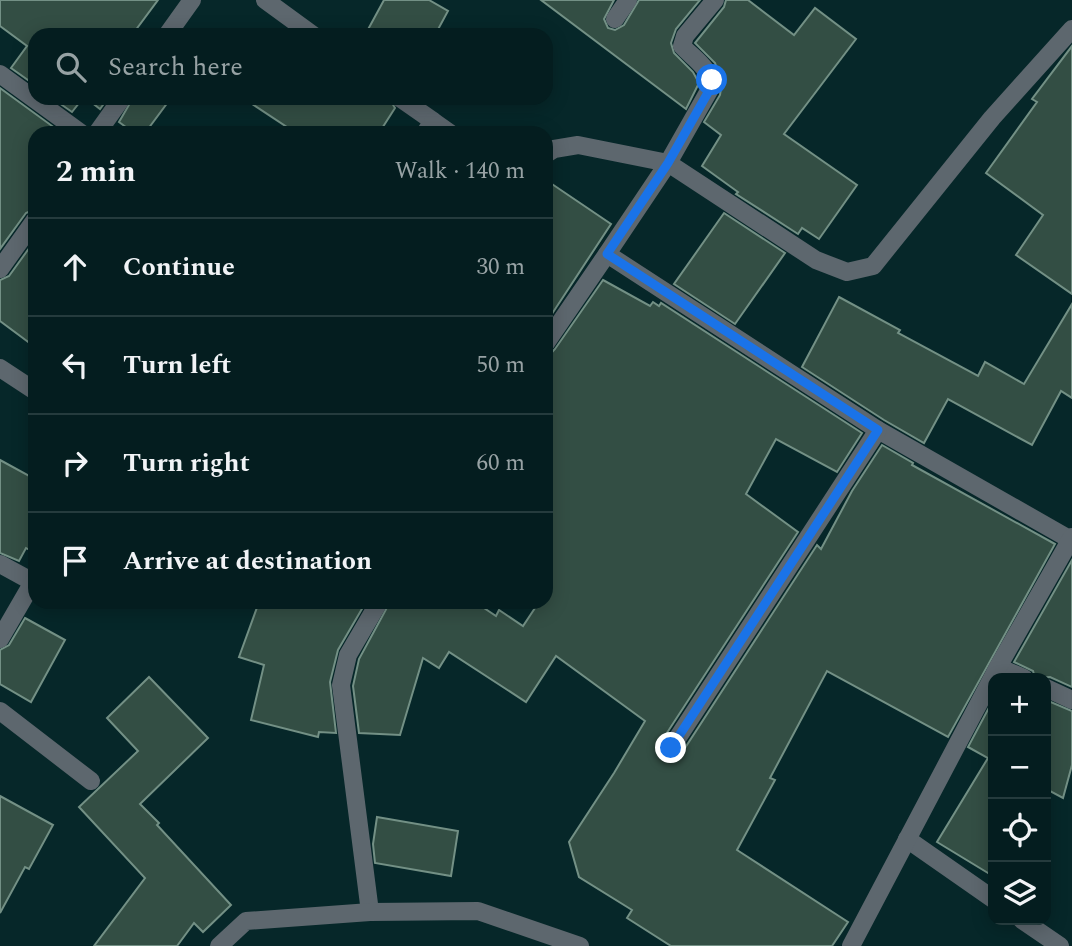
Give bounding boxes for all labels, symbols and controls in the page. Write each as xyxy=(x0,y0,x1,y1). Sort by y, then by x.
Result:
search box xyxy=(28,28,553,105)
text: Search here xyxy=(108,47,243,87)
icon: search xyxy=(52,48,90,86)
route start xyxy=(696,64,727,95)
text: 2 min xyxy=(56,149,136,195)
text: Walk · 140 m xyxy=(395,154,525,189)
text: Continue xyxy=(123,247,235,287)
icon: ahead xyxy=(56,248,94,286)
text: 30 m xyxy=(476,250,525,285)
text: Turn left xyxy=(123,345,231,385)
icon: left xyxy=(56,346,94,384)
text: 50 m xyxy=(476,348,525,383)
text: Turn right xyxy=(123,443,250,483)
icon: right xyxy=(56,444,94,482)
text: 60 m xyxy=(476,446,525,481)
text: Arrive at destination xyxy=(123,541,372,581)
icon: arrive xyxy=(56,542,94,580)
map controls xyxy=(988,673,1051,925)
button: + xyxy=(988,673,1051,736)
route end xyxy=(655,732,686,763)
button: − xyxy=(988,736,1051,799)
button: locate xyxy=(988,799,1051,862)
button: layers xyxy=(988,862,1051,925)

